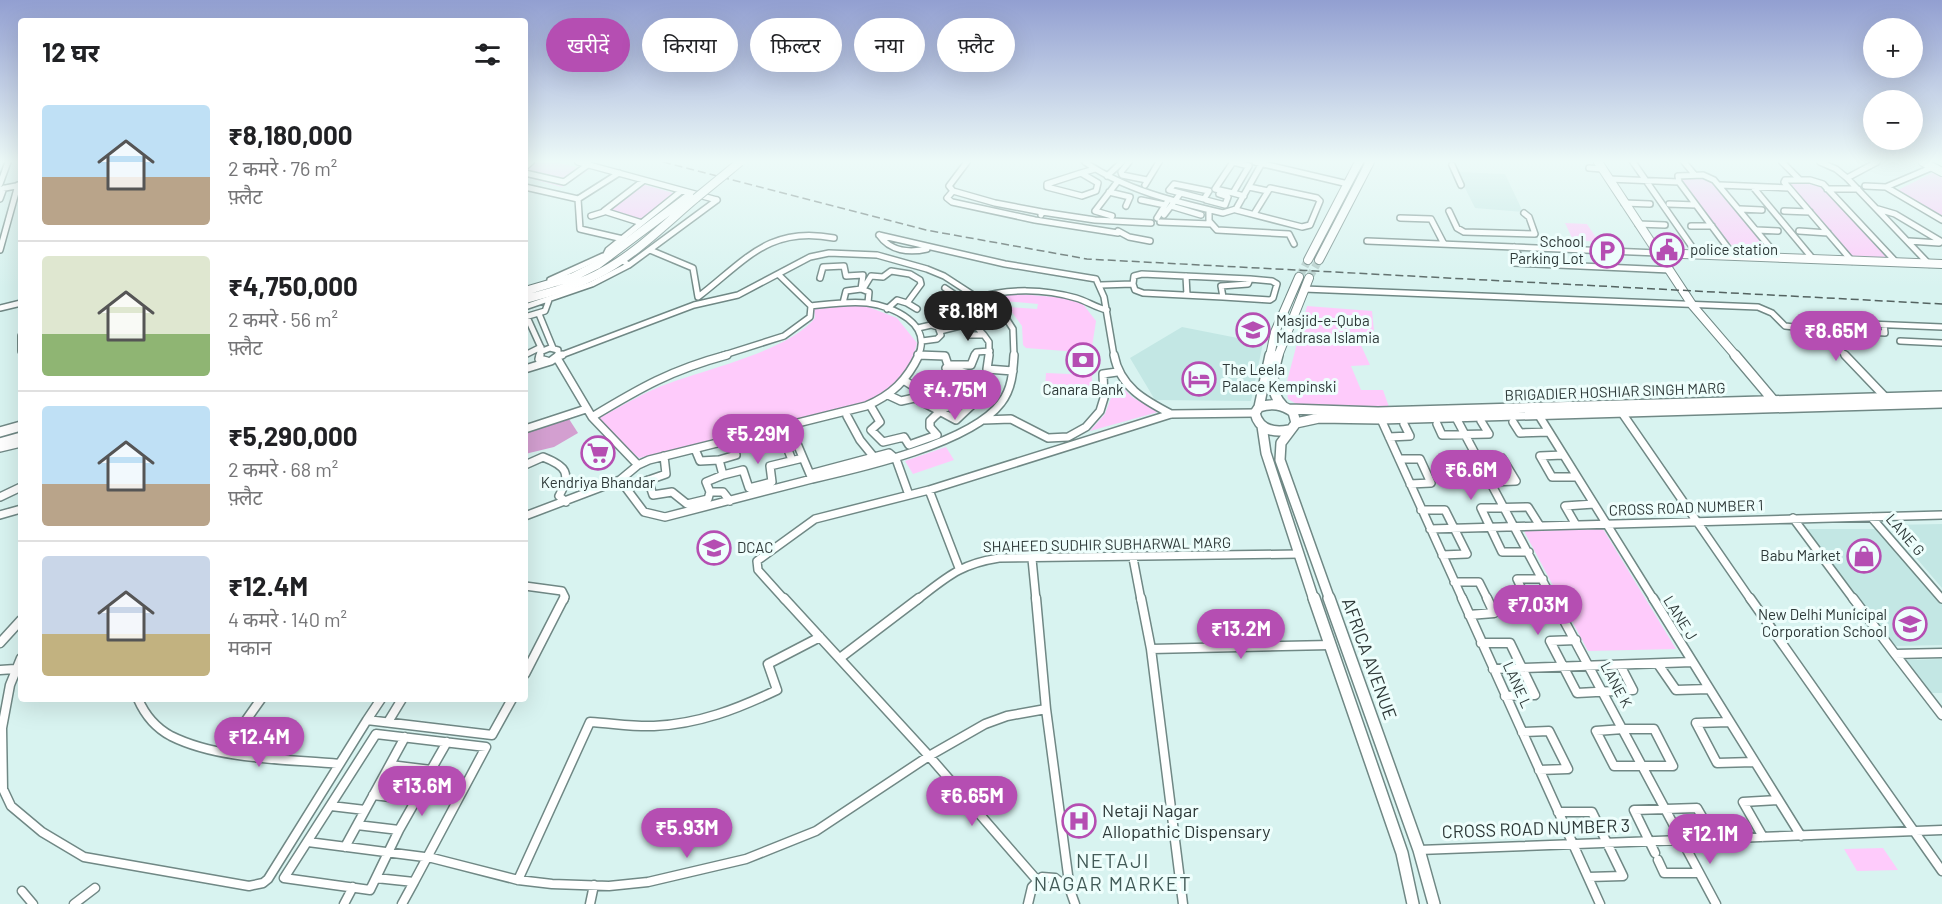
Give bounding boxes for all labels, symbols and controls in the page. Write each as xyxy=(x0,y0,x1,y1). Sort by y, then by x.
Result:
chip: खरीदें xyxy=(546,18,630,72)
chip: किराया xyxy=(642,18,738,72)
chip: फ़िल्टर xyxy=(750,18,842,72)
chip: नया xyxy=(854,18,925,72)
chip: फ़्लैट xyxy=(937,18,1015,72)
map controls xyxy=(1863,18,1923,150)
button: + xyxy=(1863,18,1923,78)
text: 12 घर xyxy=(42,36,99,67)
icon: filters xyxy=(471,38,504,71)
button: − xyxy=(1863,90,1923,150)
text: ₹8,180,000 xyxy=(228,119,353,150)
icon: home xyxy=(90,129,162,201)
text: 2 कमरे · 76 m² xyxy=(228,156,337,180)
text: फ़्लैट xyxy=(228,184,263,208)
place label: School Parking Lot xyxy=(1510,232,1584,267)
public building icon: police station xyxy=(1649,232,1685,268)
parking icon: School Parking Lot xyxy=(1589,233,1625,269)
place label: police station xyxy=(1690,240,1778,258)
text: ₹4,750,000 xyxy=(228,270,358,301)
icon: home xyxy=(90,280,162,352)
pin: ₹8.18M xyxy=(919,291,1017,342)
text: ₹8.18M xyxy=(938,298,998,322)
text: 2 कमरे · 56 m² xyxy=(228,307,338,331)
place label: Masjid-e-Quba Madrasa Islamia xyxy=(1276,311,1380,346)
pin: ₹8.65M xyxy=(1787,311,1885,362)
school or university icon: Masjid-e-Quba Madrasa Islamia xyxy=(1235,312,1271,348)
text: ₹8.65M xyxy=(1804,318,1868,342)
text: फ़्लैट xyxy=(228,335,263,359)
bank icon: Canara Bank xyxy=(1065,342,1101,378)
place label: The Leela Palace Kempinski xyxy=(1222,360,1336,395)
hotel icon: The Leela Palace Kempinski xyxy=(1181,361,1217,397)
pin: ₹4.75M xyxy=(906,370,1004,421)
text: ₹4.75M xyxy=(923,377,987,401)
street label: BRIGADIER HOSHIAR SINGH MARG xyxy=(1504,378,1726,404)
place label: Canara Bank xyxy=(1042,380,1124,398)
pin: ₹5.29M xyxy=(709,414,807,465)
text: ₹5,290,000 xyxy=(228,420,358,451)
text: ₹5.29M xyxy=(726,421,790,445)
icon: home xyxy=(90,430,162,502)
supermarket icon: Kendriya Bhandar xyxy=(580,435,616,471)
pin: ₹6.6M xyxy=(1429,450,1513,501)
text: 2 कमरे · 68 m² xyxy=(228,457,338,481)
text: ₹6.6M xyxy=(1445,457,1497,481)
place label: Kendriya Bhandar xyxy=(541,473,656,491)
text: फ़्लैट xyxy=(228,485,263,509)
street label: CROSS ROAD NUMBER 1 xyxy=(1608,495,1763,519)
street label: LANE G xyxy=(1883,510,1929,559)
school or university icon: DCAC xyxy=(696,530,732,566)
street label: SHAHEED SUDHIR SUBHARWAL MARG xyxy=(983,533,1231,555)
place label: DCAC xyxy=(737,538,773,556)
shop icon: Babu Market xyxy=(1846,538,1882,574)
place label: Babu Market xyxy=(1760,546,1841,564)
text: ₹12.4M xyxy=(228,570,308,601)
icon: home xyxy=(90,580,162,652)
pin: ₹7.03M xyxy=(1489,585,1587,636)
text: ₹7.03M xyxy=(1507,592,1569,616)
street label: LANE J xyxy=(1660,592,1701,643)
street label: AFRICA AVENUE xyxy=(1338,595,1402,723)
place label: New Delhi Municipal Corporation School xyxy=(1758,605,1887,640)
school or university icon: New Delhi Municipal Corporation School xyxy=(1892,606,1928,642)
text: 4 कमरे · 140 m² xyxy=(228,607,347,631)
pin: ₹13.2M xyxy=(1192,609,1290,660)
text: ₹13.2M xyxy=(1211,616,1271,640)
text: मकान xyxy=(228,635,272,659)
street label: LANE K xyxy=(1597,658,1636,711)
street label: LANE L xyxy=(1500,659,1536,711)
pin: ₹12.4M xyxy=(210,717,308,768)
text: ₹12.4M xyxy=(228,724,290,748)
pin: ₹13.6M xyxy=(373,766,471,817)
text: ₹13.6M xyxy=(392,773,452,797)
pin: ₹6.65M xyxy=(923,776,1021,827)
text: ₹6.65M xyxy=(940,783,1004,807)
place label: Netaji Nagar Allopathic Dispensary xyxy=(1102,799,1271,842)
hospital icon: Netaji Nagar Allopathic Dispensary xyxy=(1061,803,1097,839)
pin: ₹5.93M xyxy=(638,808,736,859)
street label: CROSS ROAD NUMBER 3 xyxy=(1441,814,1630,842)
pin: ₹12.1M xyxy=(1661,814,1759,865)
text: ₹5.93M xyxy=(655,815,719,839)
text: ₹12.1M xyxy=(1682,821,1738,845)
district label: NETAJI NAGAR MARKET xyxy=(1034,848,1192,895)

